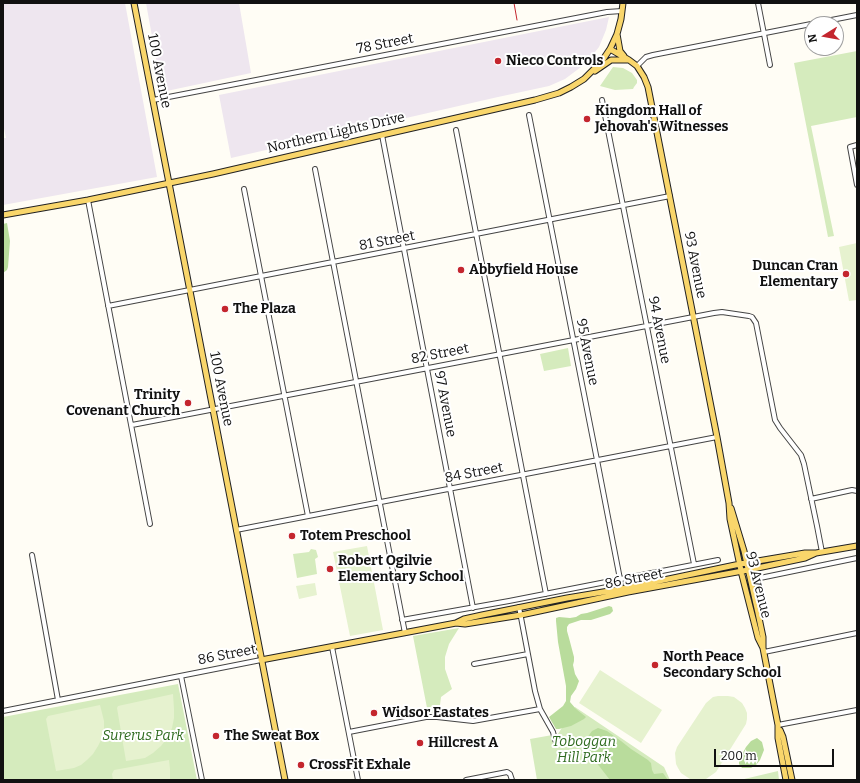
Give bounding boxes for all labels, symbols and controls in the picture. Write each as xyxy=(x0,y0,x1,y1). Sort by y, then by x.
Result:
north arrow xyxy=(804,16,844,56)
street label: 78 Street xyxy=(355,30,415,58)
street label: 100 Avenue xyxy=(144,32,174,110)
text: N xyxy=(806,33,820,44)
place label: Nieco Controls xyxy=(506,53,603,69)
marker: Nieco Controls xyxy=(493,56,503,66)
place label: Kingdom Hall of Jehovah's Witnesses xyxy=(595,103,728,136)
street label: Northern Lights Drive xyxy=(265,109,407,157)
marker: Kingdom Hall of Jehovah's Witnesses xyxy=(582,114,592,124)
street label: 81 Street xyxy=(358,227,416,255)
street label: 93 Avenue xyxy=(680,230,710,300)
place label: Duncan Cran Elementary xyxy=(752,258,838,290)
place label: Abbyfield House xyxy=(469,262,578,278)
marker: Abbyfield House xyxy=(456,265,466,275)
marker: Duncan Cran Elementary xyxy=(841,269,851,279)
street label: 94 Avenue xyxy=(644,295,674,365)
place label: The Plaza xyxy=(233,301,296,317)
marker: The Plaza xyxy=(220,304,230,314)
street label: 95 Avenue xyxy=(572,317,602,387)
street label: 82 Street xyxy=(410,340,470,368)
street label: 100 Avenue xyxy=(206,350,236,428)
street label: 97 Avenue xyxy=(430,369,460,439)
place label: Trinity Covenant Church xyxy=(66,387,180,420)
marker: Trinity Covenant Church xyxy=(183,398,193,408)
street label: 84 Street xyxy=(443,459,505,487)
place label: Totem Preschool xyxy=(300,528,411,544)
marker: Totem Preschool xyxy=(287,531,297,541)
street label: 93 Avenue xyxy=(742,550,774,620)
place label: Robert Ogilvie Elementary School xyxy=(338,553,464,586)
marker: Robert Ogilvie Elementary School xyxy=(325,564,335,574)
street label: 86 Street xyxy=(603,565,665,593)
street label: 86 Street xyxy=(196,641,258,669)
place label: North Peace Secondary School xyxy=(663,649,781,682)
marker: North Peace Secondary School xyxy=(650,660,660,670)
place label: Widsor Eastates xyxy=(382,705,489,721)
marker: Widsor Eastates xyxy=(369,708,379,718)
park label: Surerus Park xyxy=(102,728,184,744)
place label: The Sweat Box xyxy=(224,728,319,744)
marker: The Sweat Box xyxy=(211,731,221,741)
park label: Toboggan Hill Park xyxy=(552,734,616,766)
place label: Hillcrest A xyxy=(428,735,498,751)
marker: Hillcrest A xyxy=(415,738,425,748)
scale bar xyxy=(716,741,836,767)
text: 200 m xyxy=(721,749,757,763)
place label: CrossFit Exhale xyxy=(309,757,411,773)
marker: CrossFit Exhale xyxy=(296,760,306,770)

